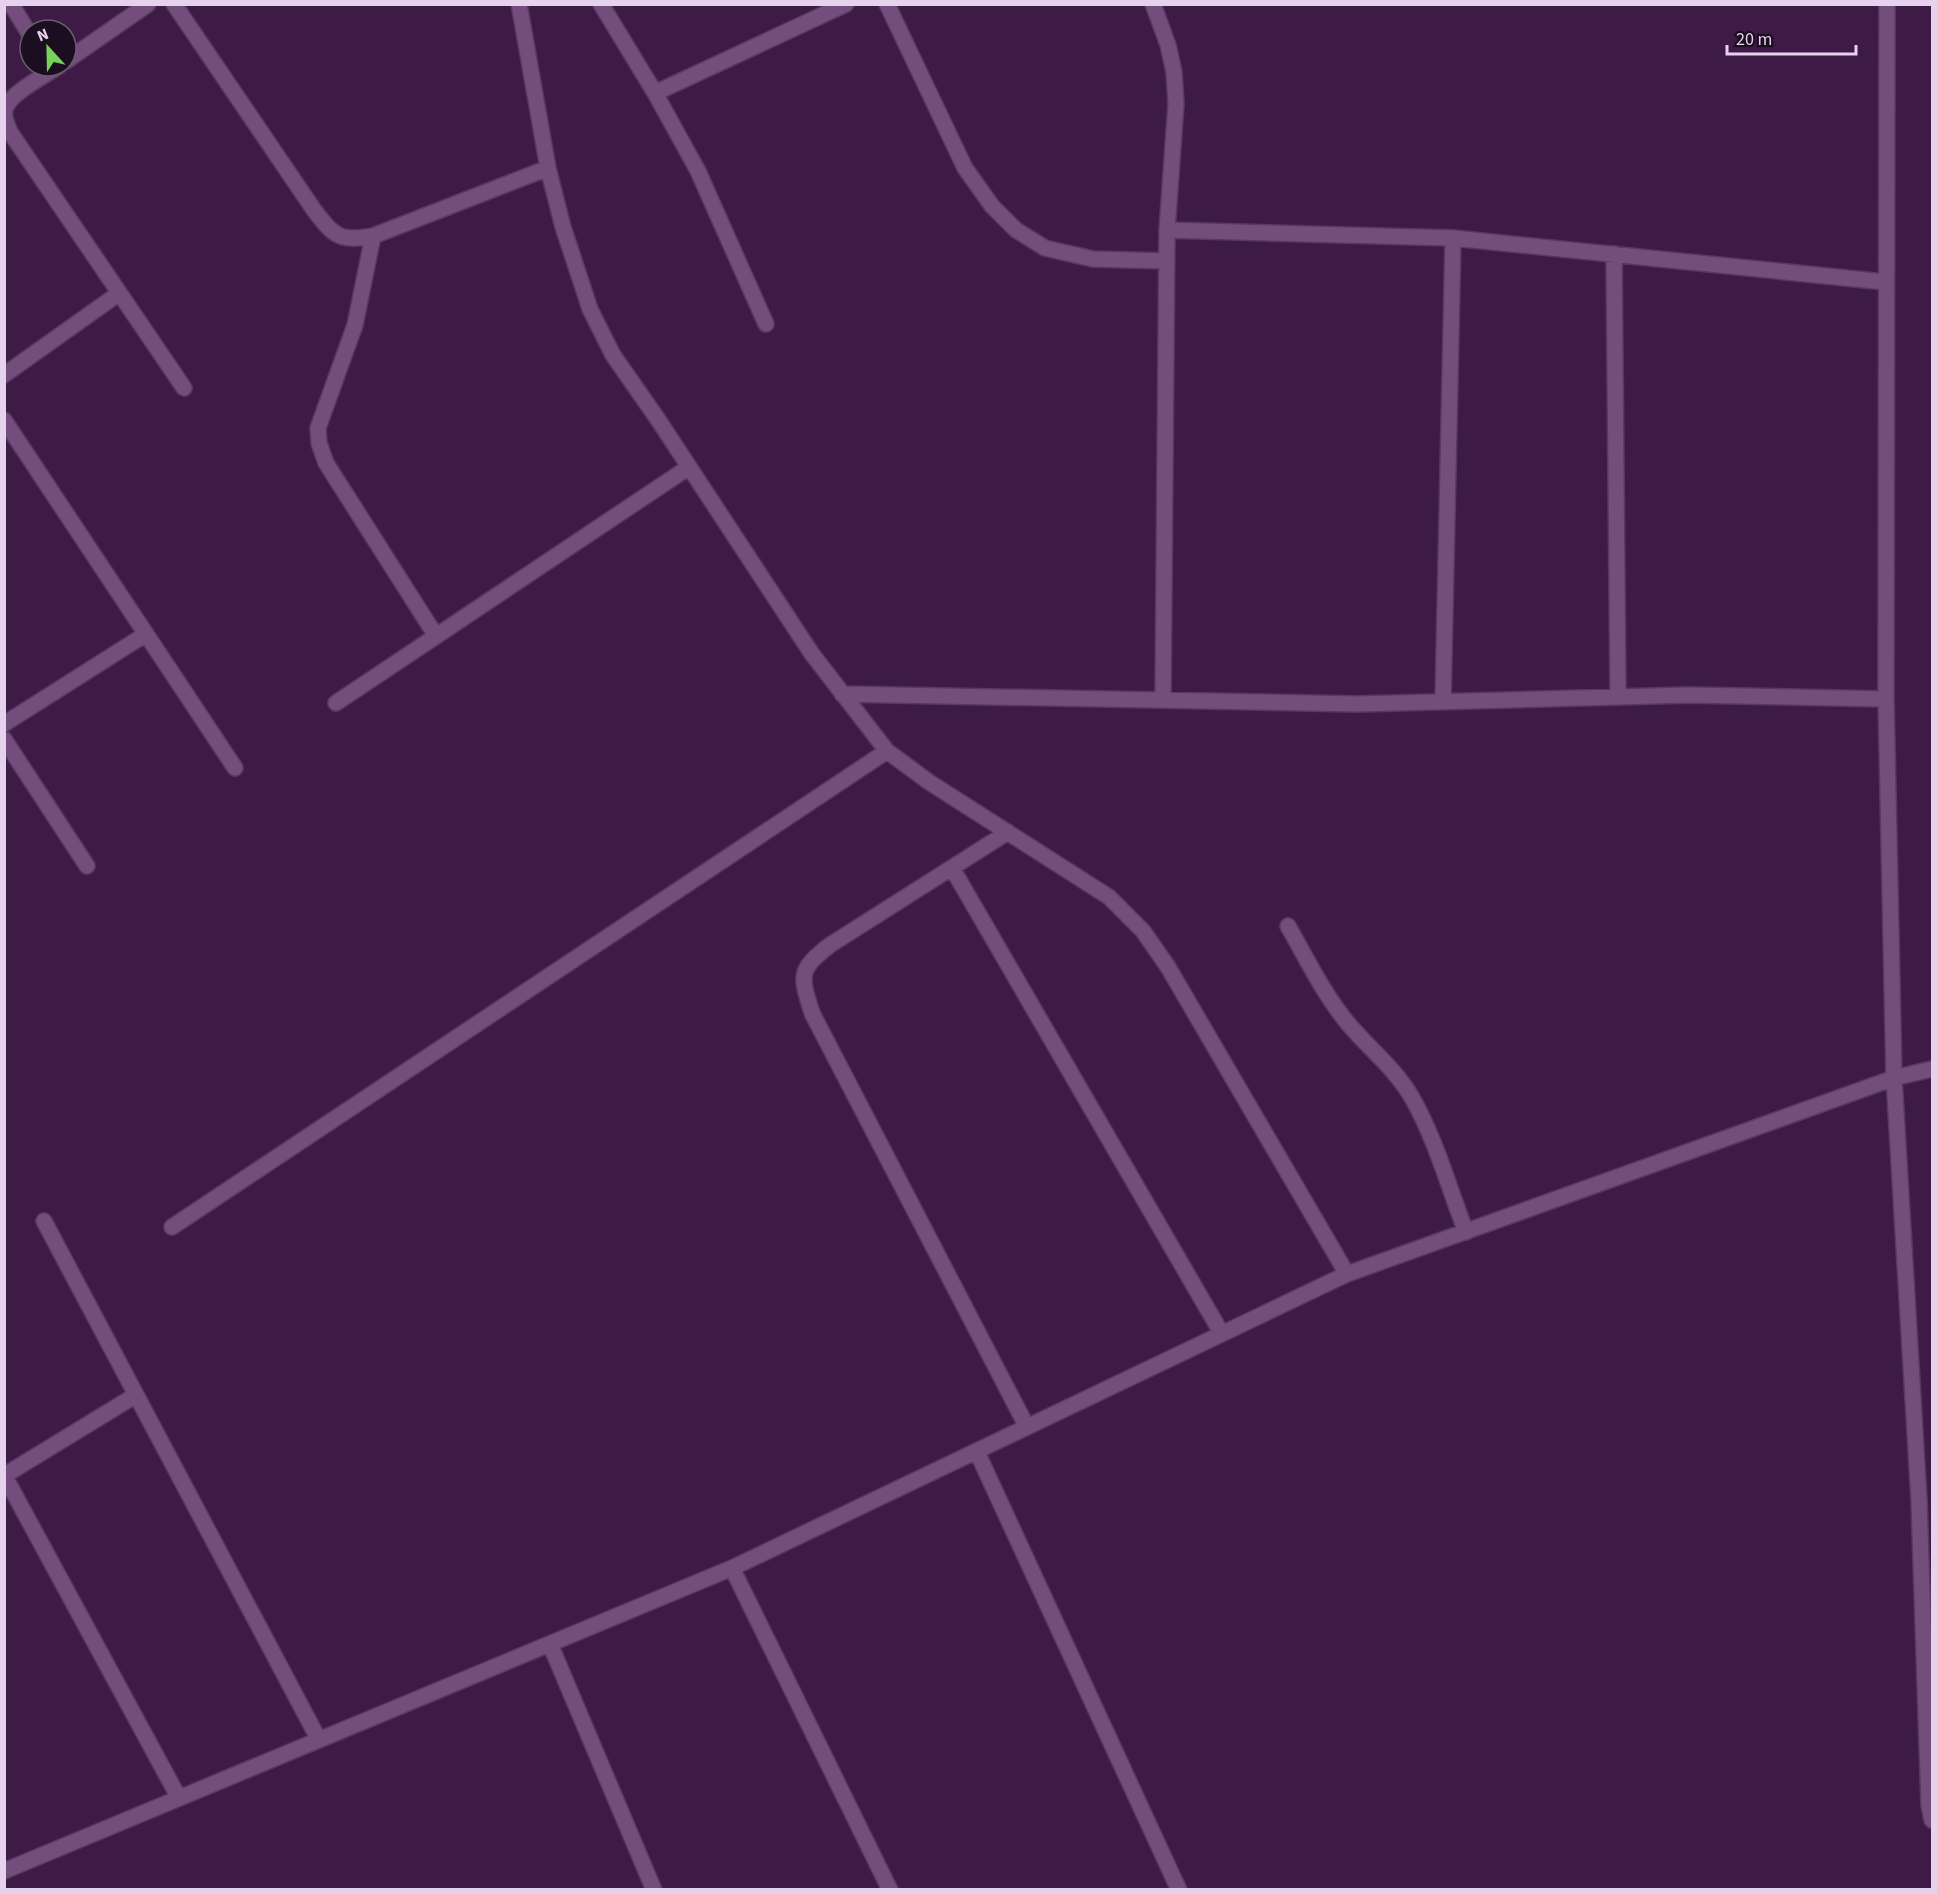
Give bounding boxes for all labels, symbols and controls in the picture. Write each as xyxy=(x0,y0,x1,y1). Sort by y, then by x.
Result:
north arrow xyxy=(18,18,78,78)
scale bar xyxy=(1727,18,1856,56)
text: N xyxy=(34,23,52,47)
text: 20 m xyxy=(1736,27,1772,52)

